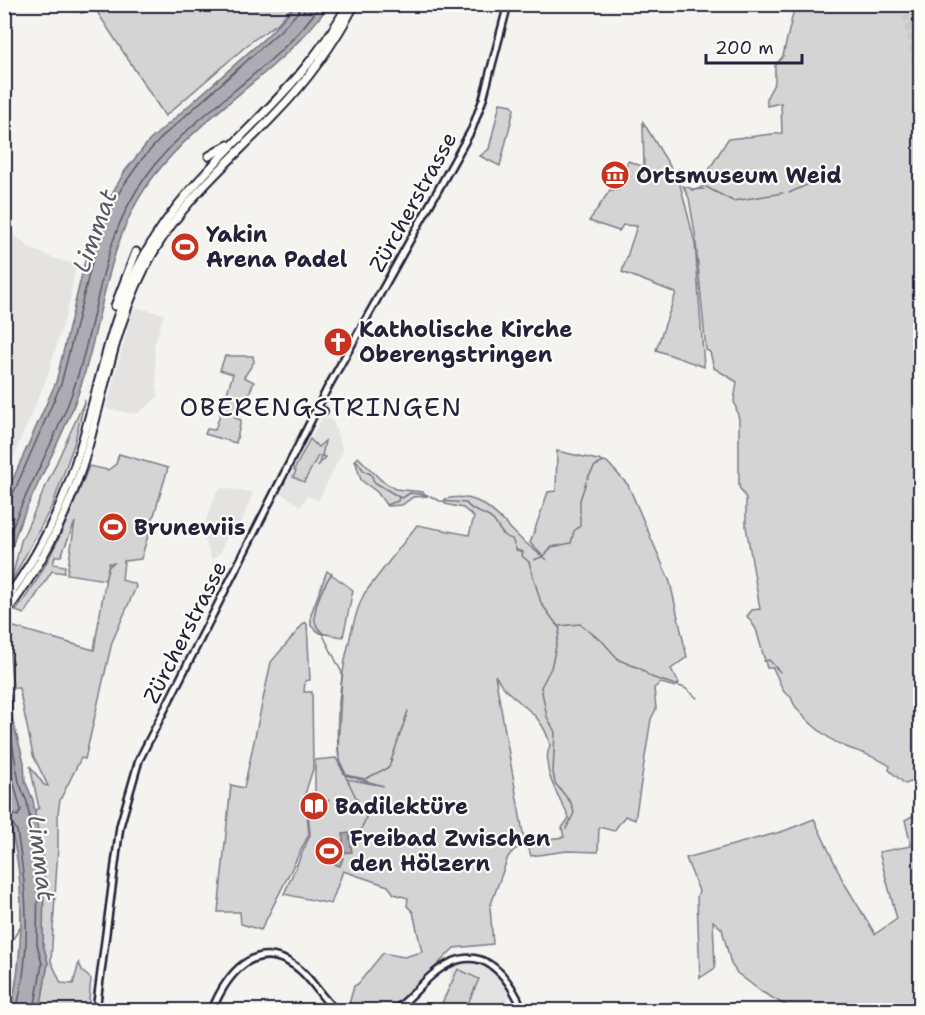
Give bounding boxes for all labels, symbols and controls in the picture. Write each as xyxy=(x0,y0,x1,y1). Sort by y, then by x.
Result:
scale bar xyxy=(706,27,802,65)
text: 200 m xyxy=(715,36,774,60)
street label: Zürcherstrasse xyxy=(362,127,464,277)
museum icon: Ortsmuseum Weid xyxy=(599,159,631,191)
place label: Ortsmuseum Weid xyxy=(636,161,842,190)
water label: Limmat xyxy=(65,185,125,277)
place label: Yakin Arena Padel xyxy=(206,220,348,274)
sports icon: Yakin Arena Padel xyxy=(169,231,201,263)
place label: Katholische Kirche Oberengstringen xyxy=(359,315,573,369)
church icon: Katholische Kirche Oberengstringen xyxy=(322,326,354,358)
district label: OBERENGSTRINGEN xyxy=(179,389,463,424)
sports icon: Brunewiis xyxy=(97,511,129,543)
place label: Brunewiis xyxy=(134,513,246,542)
street label: Zürcherstrasse xyxy=(137,556,233,708)
library icon: Badilektüre xyxy=(298,790,330,822)
place label: Badilektüre xyxy=(335,792,468,821)
water label: Limmat xyxy=(20,813,62,903)
place label: Freibad Zwischen den Hölzern xyxy=(350,824,551,878)
sports icon: Freibad Zwischen den Hölzern xyxy=(313,835,345,867)

